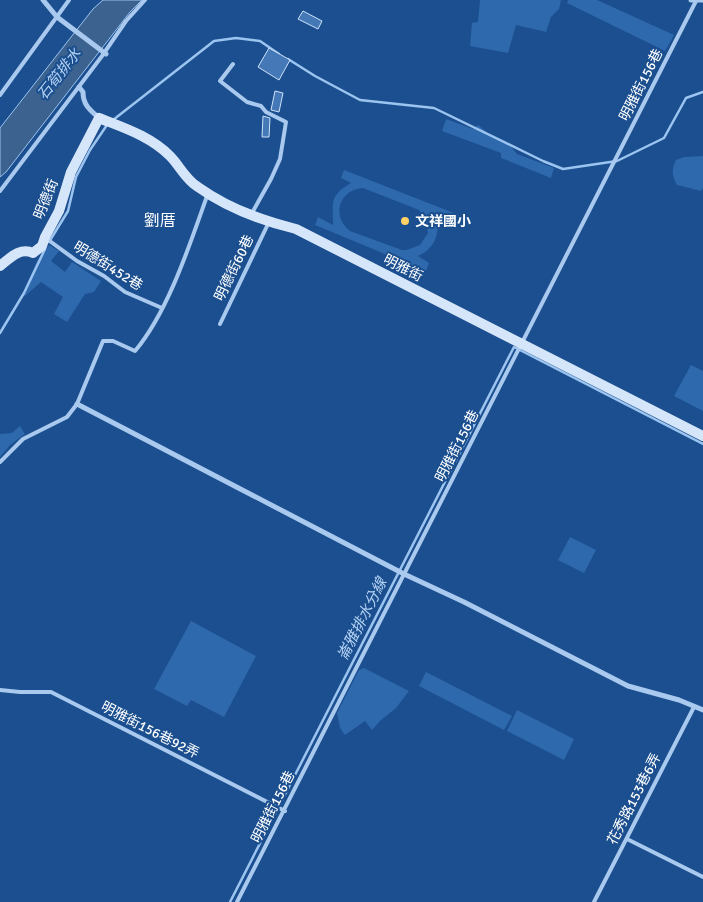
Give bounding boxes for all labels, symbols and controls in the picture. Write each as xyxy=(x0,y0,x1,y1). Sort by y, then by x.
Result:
water label: 石筍排水 xyxy=(33,44,85,103)
street label: 明雅街156巷 xyxy=(616,46,666,124)
street label: 明德街 xyxy=(30,176,62,222)
district label: 劉厝 xyxy=(144,211,176,231)
place label: 文祥國小 xyxy=(415,213,471,230)
marker: 文祥國小 xyxy=(399,215,411,227)
street label: 明德街60巷 xyxy=(211,232,257,304)
street label: 明德街452巷 xyxy=(70,238,146,294)
street label: 明雅街 xyxy=(380,251,426,285)
street label: 明雅街156巷 xyxy=(432,407,482,485)
water label: 崙雅排水分線 xyxy=(334,573,391,663)
street label: 明雅街156巷92弄 xyxy=(98,698,202,762)
street label: 花秀路153巷6弄 xyxy=(604,750,664,848)
street label: 明雅街156巷 xyxy=(248,768,298,846)

